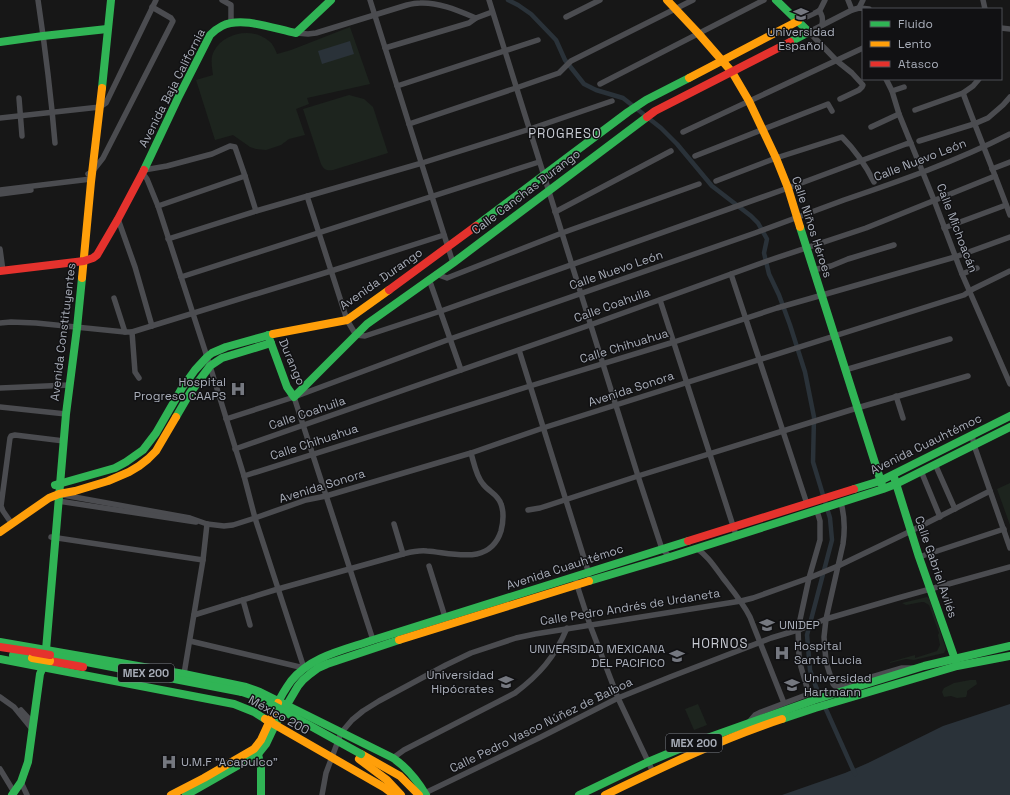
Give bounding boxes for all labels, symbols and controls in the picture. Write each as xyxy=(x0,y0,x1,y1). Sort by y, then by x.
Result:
school or university icon: Universidad Español xyxy=(792,5,810,23)
legend xyxy=(862,8,1002,80)
text: Fluido xyxy=(898,16,933,32)
place label: Universidad Español xyxy=(767,24,835,54)
street label: Avenida Baja California xyxy=(135,26,209,150)
text: Lento xyxy=(898,36,932,52)
text: Atasco xyxy=(898,56,939,72)
district label: PROGRESO xyxy=(528,125,602,142)
street label: Calle Nuevo León xyxy=(871,135,969,185)
street label: Calle Canchas Durango xyxy=(468,146,584,238)
street label: Calle Niños Héroes xyxy=(788,174,836,280)
street label: Calle Michoacán xyxy=(933,181,981,275)
street label: Avenida Durango xyxy=(336,244,426,314)
street label: Calle Nuevo León xyxy=(567,246,665,294)
street label: Avenida Constituyentes xyxy=(47,262,79,402)
street label: Calle Coahuila xyxy=(572,284,652,326)
street label: Calle Chihuahua xyxy=(578,325,670,367)
street label: Durango xyxy=(275,336,309,388)
street label: Avenida Sonora xyxy=(586,368,676,410)
place label: Hospital Progreso CAAPS xyxy=(134,374,226,404)
hospital icon: Hospital Progreso CAAPS xyxy=(229,380,247,398)
street label: Calle Coahuila xyxy=(267,392,348,434)
street label: Avenida Cuauhtémoc xyxy=(868,410,984,478)
street label: Calle Chihuahua xyxy=(268,420,360,464)
street label: Avenida Sonora xyxy=(277,465,367,507)
street label: Calle Gabriel Avilés xyxy=(911,514,961,620)
street label: Avenida Cuauhtémoc xyxy=(504,540,626,594)
street label: Calle Pedro Andrés de Urdaneta xyxy=(539,585,721,629)
school or university icon: UNIDEP xyxy=(758,616,776,634)
place label: UNIDEP xyxy=(779,617,820,633)
district label: HORNOS xyxy=(692,635,748,652)
place label: Hospital Santa Lucia xyxy=(794,638,862,668)
place label: UNIVERSIDAD MEXICANA DEL PACIFICO xyxy=(529,641,665,671)
hospital icon: Hospital Santa Lucia xyxy=(773,644,791,662)
school or university icon: UNIVERSIDAD MEXICANA DEL PACIFICO xyxy=(668,647,686,665)
road number: MEX 200 xyxy=(118,664,174,682)
place label: Universidad Hipócrates xyxy=(427,667,494,697)
place label: Universidad Hartmann xyxy=(804,670,871,700)
school or university icon: Universidad Hipócrates xyxy=(497,673,515,691)
street label: Calle Pedro Vasco Núñez de Balboa xyxy=(447,674,635,776)
school or university icon: Universidad Hartmann xyxy=(783,676,801,694)
street label: México 200 xyxy=(246,692,312,738)
road number: MEX 200 xyxy=(666,734,722,752)
hospital icon: U.M.F "Acapulco" xyxy=(160,753,178,771)
place label: U.M.F "Acapulco" xyxy=(181,754,278,770)

